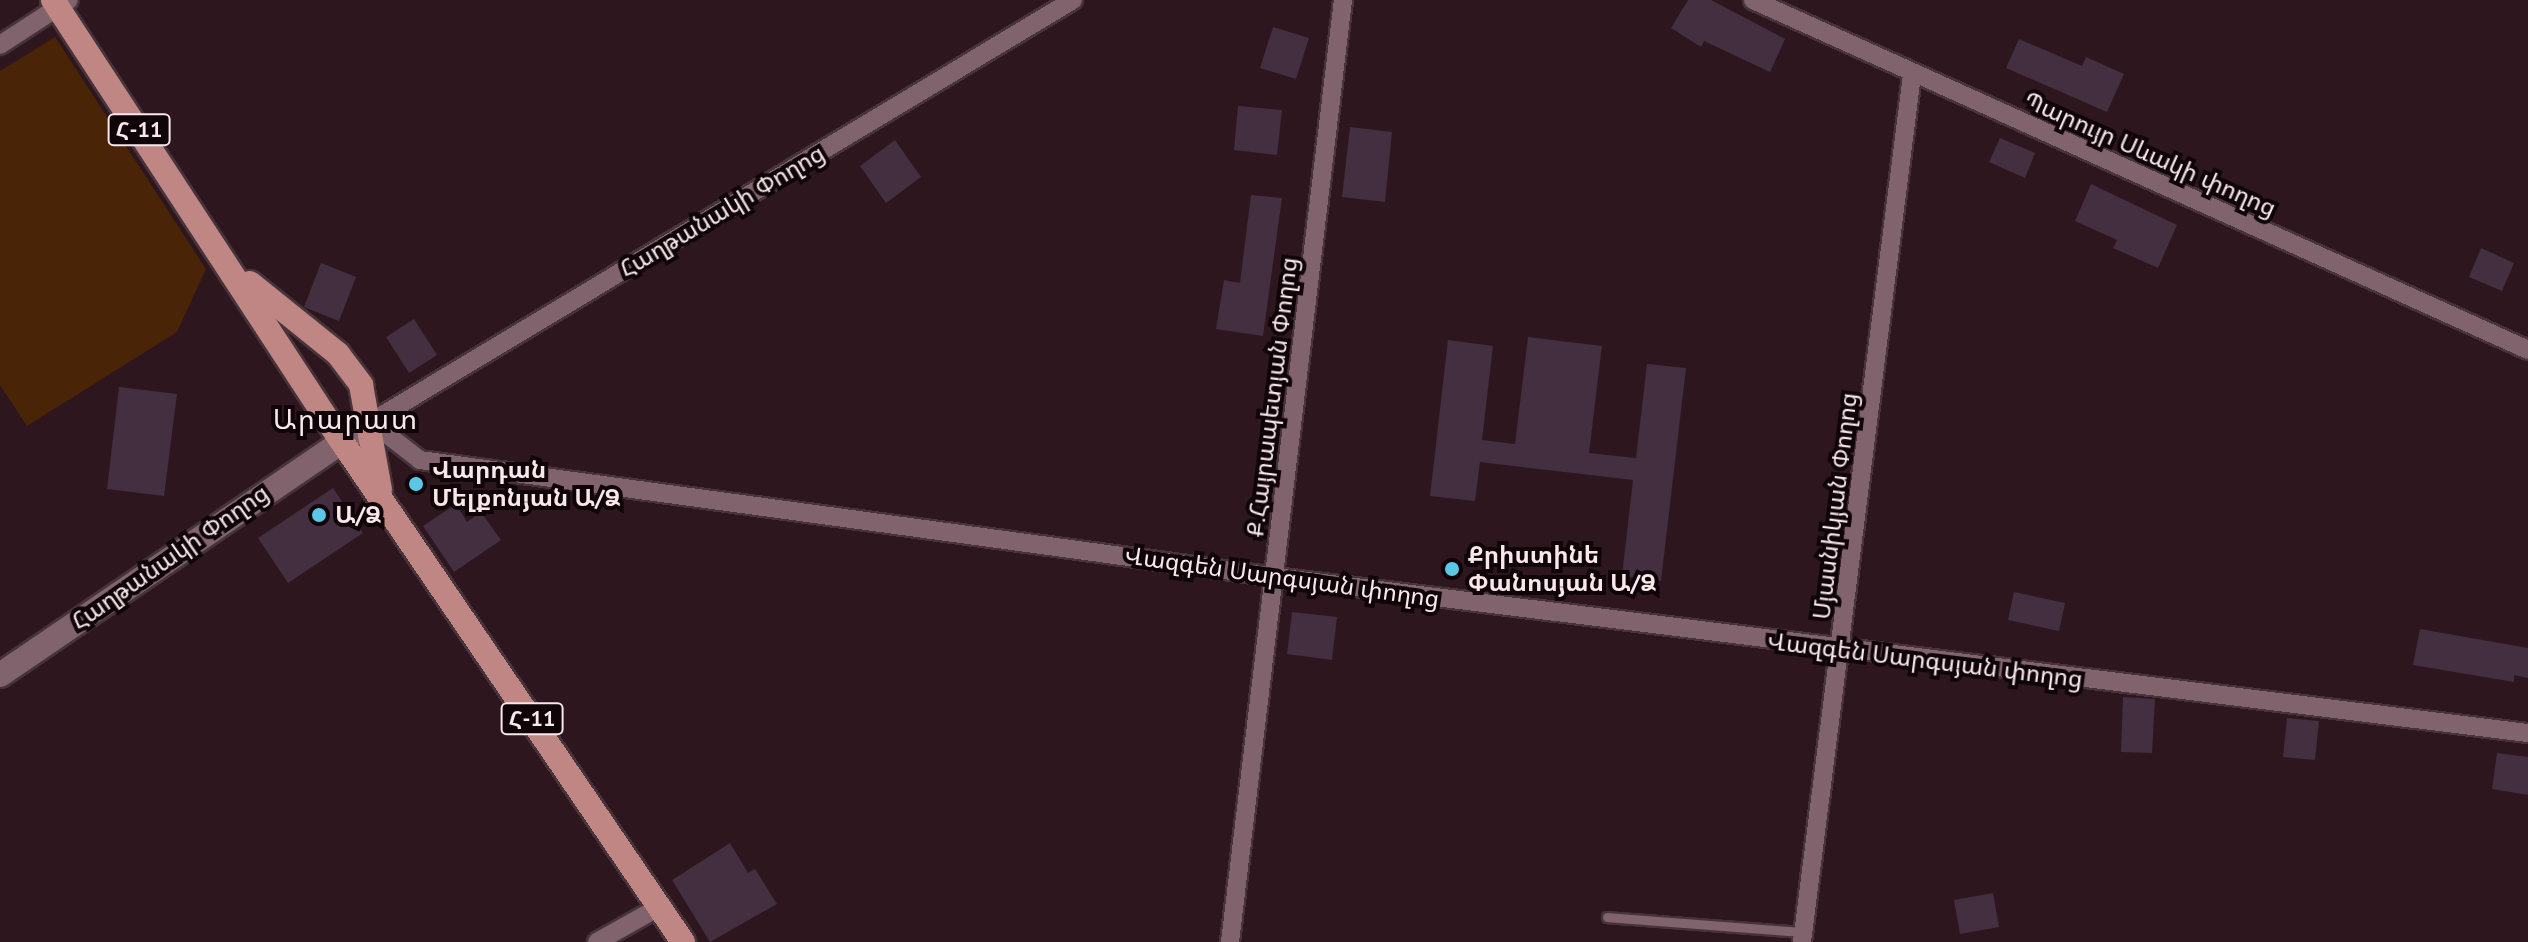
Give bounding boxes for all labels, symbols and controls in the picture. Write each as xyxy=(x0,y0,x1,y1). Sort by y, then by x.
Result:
street label: Պարույր Սևակի փողոց xyxy=(2019,85,2281,223)
road number: Հ-11 xyxy=(107,112,171,148)
street label: Հաղթանակի Փողոց xyxy=(614,138,830,284)
street label: Ք.Հայրապետյան Փողոց xyxy=(1241,256,1303,538)
street label: Մյասնիկյան Փողոց xyxy=(1807,391,1863,621)
district label: Արարատ xyxy=(273,402,419,436)
place label: Վարդան Մելքոնյան Ա/Ձ xyxy=(432,456,621,512)
marker: Վարդան Մելքոնյան Ա/Ձ xyxy=(407,475,425,493)
street label: Հաղթանակի Փողոց xyxy=(66,478,274,636)
place label: Ա/Ձ xyxy=(335,501,381,529)
marker: Ա/Ձ xyxy=(310,506,328,524)
street label: Վազգեն Սարգսյան փողոց xyxy=(1123,541,1441,613)
place label: Քրիստինե Փանոսյան Ա/Ձ xyxy=(1468,541,1656,597)
marker: Քրիստինե Փանոսյան Ա/Ձ xyxy=(1443,560,1461,578)
street label: Վազգեն Սարգսյան փողոց xyxy=(1766,626,2084,694)
road number: Հ-11 xyxy=(500,701,564,737)

